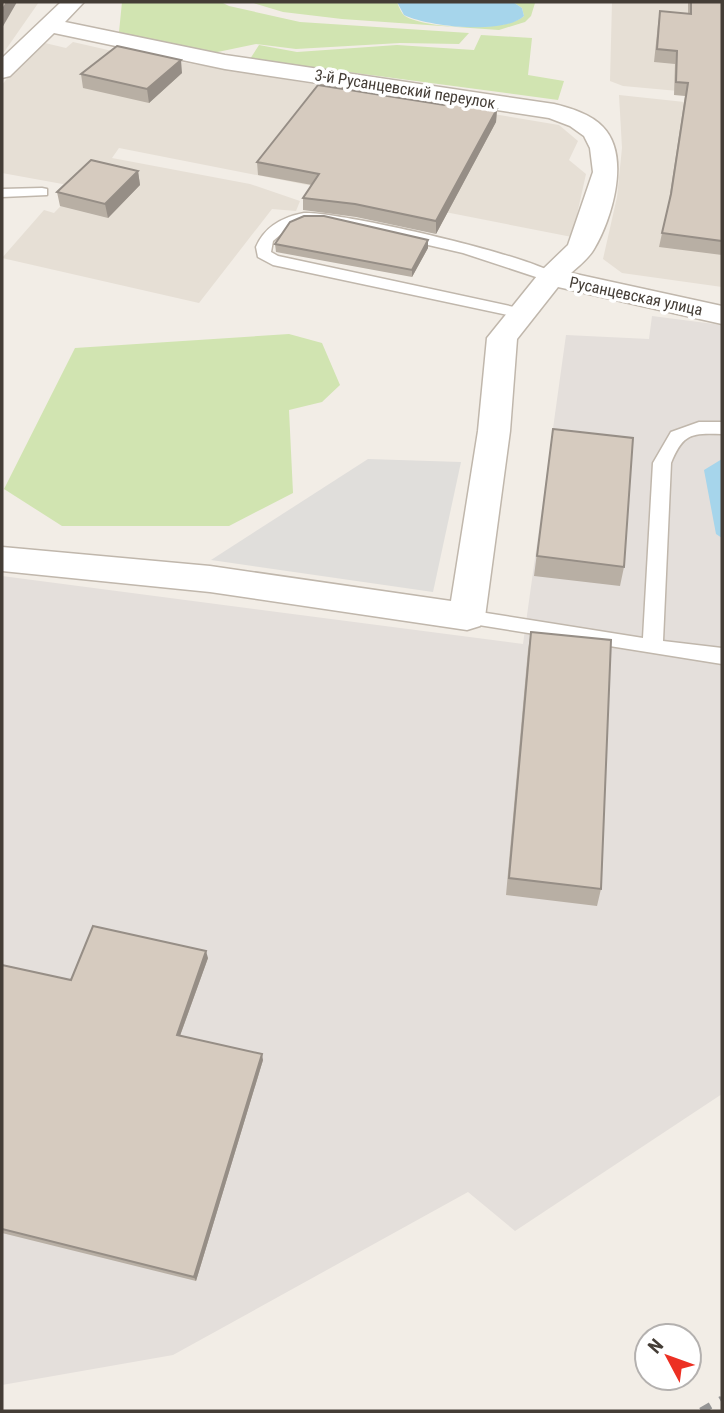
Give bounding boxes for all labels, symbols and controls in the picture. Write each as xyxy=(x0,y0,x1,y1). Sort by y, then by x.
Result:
street label: 3-й Русанцевский переулок xyxy=(313,65,497,113)
street label: Русанцевская улица xyxy=(568,273,704,319)
north arrow xyxy=(633,1322,703,1392)
text: N xyxy=(643,1334,668,1358)

